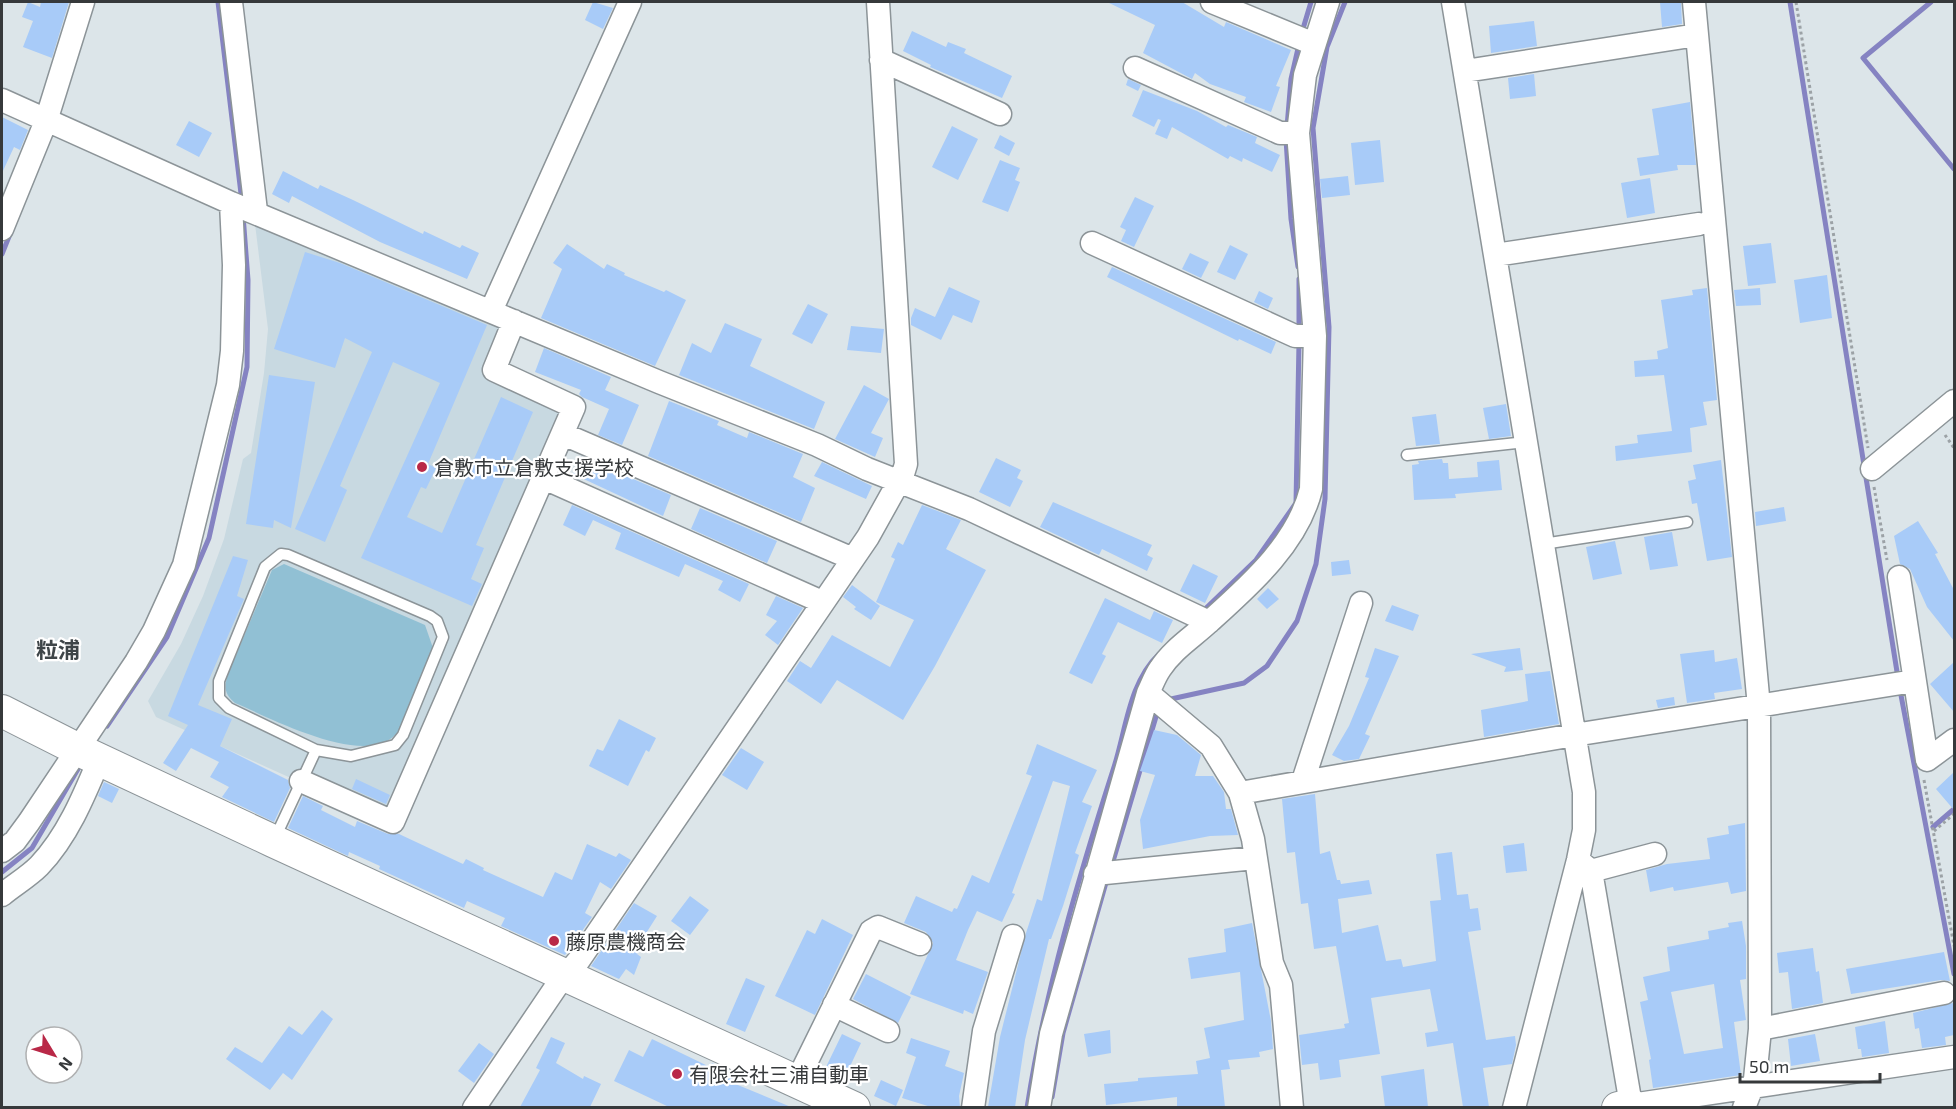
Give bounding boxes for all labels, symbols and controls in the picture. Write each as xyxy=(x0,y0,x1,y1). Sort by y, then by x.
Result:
place label: 倉敷市立倉敷支援学校 xyxy=(434,455,634,479)
marker: 倉敷市立倉敷支援学校 xyxy=(415,460,429,474)
district label: 粒浦 xyxy=(36,636,80,662)
place label: 藤原農機商会 xyxy=(566,929,686,953)
marker: 藤原農機商会 xyxy=(547,934,561,948)
north arrow xyxy=(24,1025,84,1085)
scale bar xyxy=(1740,1046,1880,1084)
text: N xyxy=(55,1054,77,1075)
text: 50 m xyxy=(1749,1055,1789,1077)
place label: 有限会社三浦自動車 xyxy=(689,1062,869,1086)
marker: 有限会社三浦自動車 xyxy=(670,1067,684,1081)

